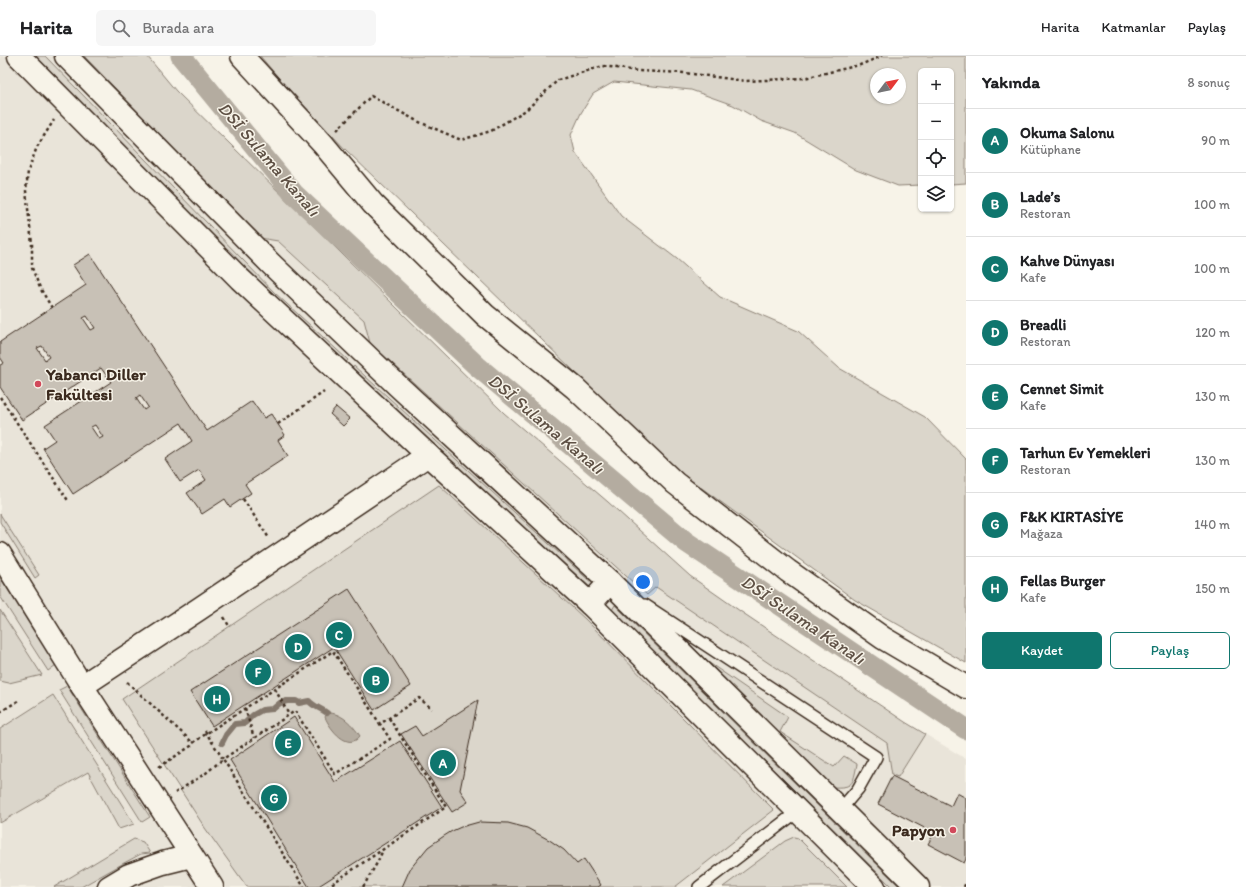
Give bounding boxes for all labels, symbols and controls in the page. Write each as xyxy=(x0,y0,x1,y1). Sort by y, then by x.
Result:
search box xyxy=(96,10,376,46)
text: Harita xyxy=(20,16,72,39)
icon: search xyxy=(110,17,132,39)
text: Burada ara xyxy=(142,19,214,37)
text: Harita xyxy=(1041,19,1080,36)
text: Katmanlar xyxy=(1102,19,1166,36)
text: Paylaş xyxy=(1188,19,1226,36)
north arrow xyxy=(870,68,906,104)
map controls xyxy=(918,68,954,212)
button: + xyxy=(918,68,954,104)
text: Yakında xyxy=(982,72,1040,92)
text: 8 sonuç xyxy=(1187,75,1230,90)
water label: DSİ Sulama Kanalı xyxy=(213,97,326,222)
button: − xyxy=(918,104,954,140)
text: Okuma Salonu xyxy=(1020,124,1115,142)
text: A xyxy=(991,133,999,148)
text: 90 m xyxy=(1201,133,1230,148)
button: locate xyxy=(918,140,954,176)
text: Kütüphane xyxy=(1020,142,1081,157)
button: layers xyxy=(918,176,954,212)
text: Lade’s xyxy=(1020,188,1060,206)
text: B xyxy=(991,197,999,212)
text: 100 m xyxy=(1194,197,1230,212)
text: Restoran xyxy=(1020,206,1070,221)
text: Kahve Dünyası xyxy=(1020,252,1115,270)
text: C xyxy=(991,261,999,276)
text: 100 m xyxy=(1194,261,1230,276)
text: Kafe xyxy=(1020,270,1046,285)
text: Breadli xyxy=(1020,316,1066,334)
text: D xyxy=(991,325,999,340)
text: 120 m xyxy=(1195,325,1230,340)
text: Restoran xyxy=(1020,334,1070,349)
place label: Yabancı Diller Fakültesi xyxy=(45,364,146,404)
water label: DSİ Sulama Kanalı xyxy=(484,369,609,480)
marker: Yabancı Diller Fakültesi xyxy=(33,379,43,389)
text: Cennet Simit xyxy=(1020,380,1104,398)
text: E xyxy=(991,389,999,404)
text: 130 m xyxy=(1195,389,1230,404)
text: Kafe xyxy=(1020,398,1046,413)
text: Tarhun Ev Yemekleri xyxy=(1020,444,1151,462)
text: F xyxy=(992,453,998,468)
text: 130 m xyxy=(1195,453,1230,468)
text: Restoran xyxy=(1020,462,1070,477)
text: F&K KIRTASİYE xyxy=(1020,508,1123,526)
text: G xyxy=(991,517,999,532)
text: 140 m xyxy=(1194,517,1230,532)
text: Mağaza xyxy=(1020,526,1063,541)
water label: DSİ Sulama Kanalı xyxy=(737,571,870,670)
your location xyxy=(633,572,653,592)
text: Fellas Burger xyxy=(1020,572,1105,590)
text: H xyxy=(991,581,1000,596)
text: 150 m xyxy=(1195,581,1230,596)
text: Kafe xyxy=(1020,590,1046,605)
pin: C xyxy=(326,620,352,650)
pin: D xyxy=(285,632,311,662)
button: Kaydet xyxy=(982,632,1102,669)
button: Paylaş xyxy=(1110,632,1230,669)
pin: F xyxy=(245,657,271,687)
pin: B xyxy=(363,665,389,695)
pin: H xyxy=(204,684,230,714)
pin: E xyxy=(275,728,301,758)
pin: A xyxy=(430,748,456,778)
pin: G xyxy=(261,783,287,813)
place label: Papyon xyxy=(892,820,945,841)
marker: Papyon xyxy=(948,825,958,835)

